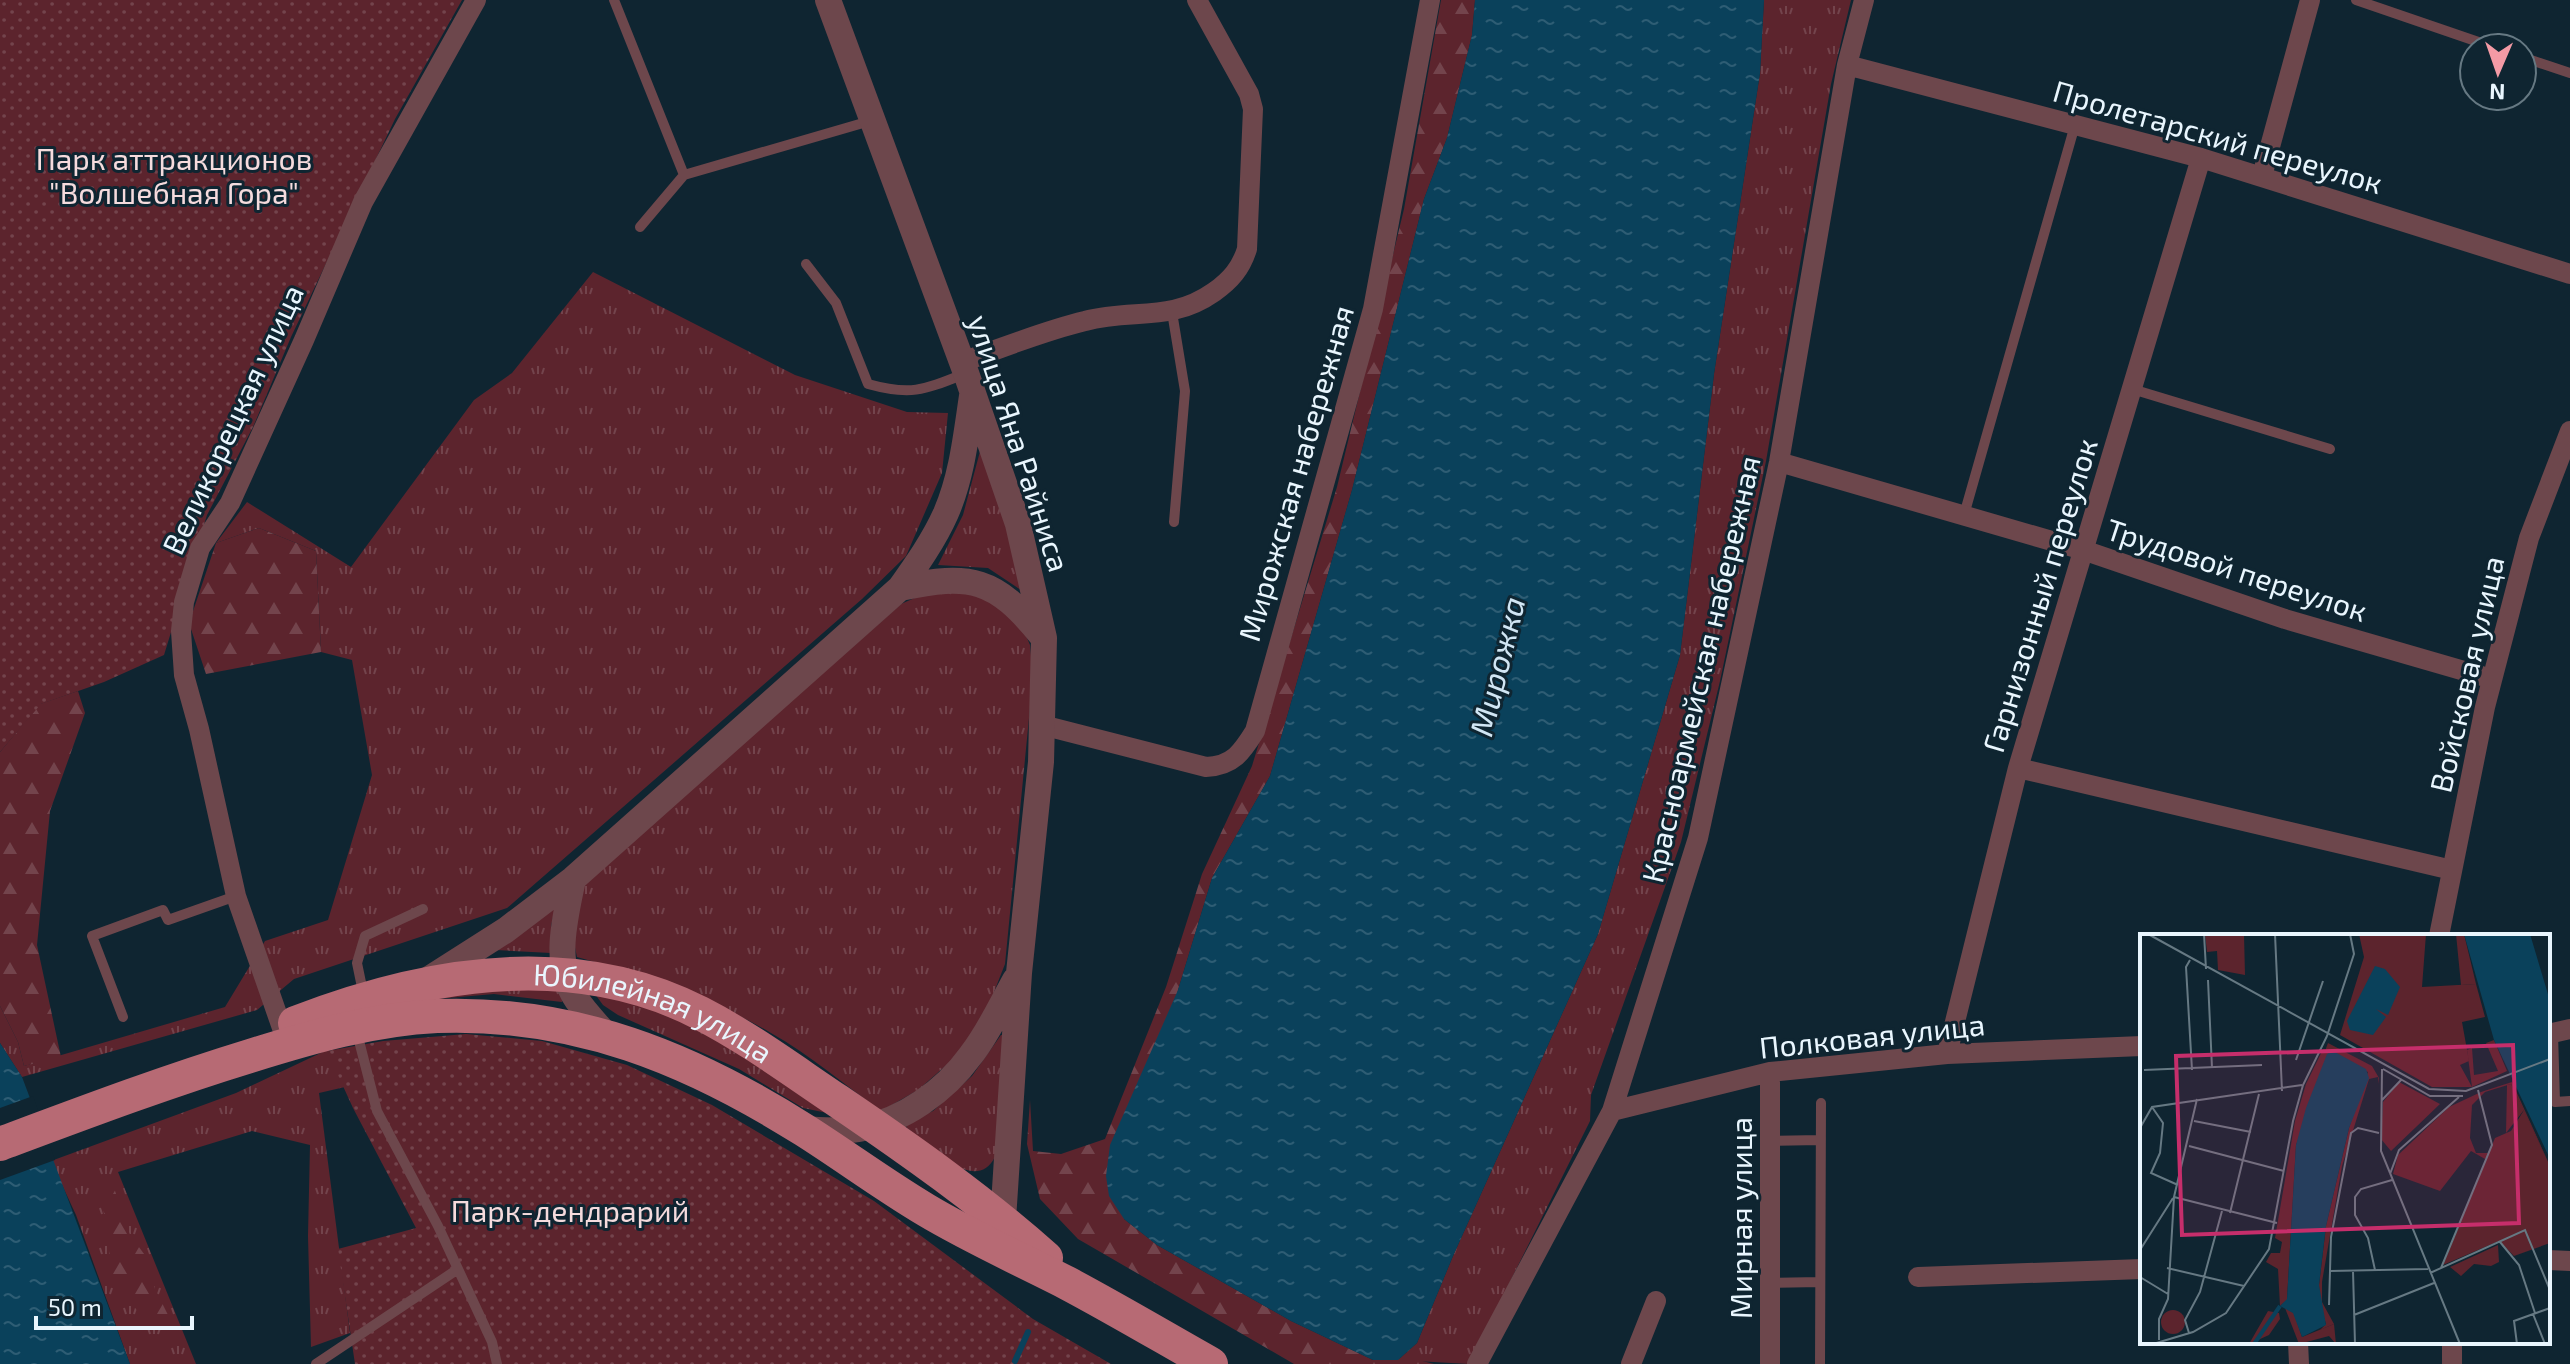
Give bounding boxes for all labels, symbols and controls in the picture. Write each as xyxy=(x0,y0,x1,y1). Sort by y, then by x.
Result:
north arrow xyxy=(2458,32,2538,112)
street label: Пролетарский переулок xyxy=(2049,72,2387,201)
text: N xyxy=(2489,80,2506,106)
park label: Парк аттракционов "Волшебная Гора" xyxy=(36,140,312,210)
street label: Великорецкая улица xyxy=(154,278,311,560)
street label: Мирожская набережная xyxy=(1230,301,1360,645)
street label: улица Яна Райниса xyxy=(961,310,1079,576)
street label: Гарнизонный переулок xyxy=(1974,434,2105,756)
street label: Красноармейская набережная xyxy=(1633,452,1767,886)
street label: Трудовой переулок xyxy=(2102,510,2372,629)
street label: Войсковая улица xyxy=(2421,552,2512,796)
water label: Мирожка xyxy=(1460,592,1532,740)
inset map xyxy=(2140,934,2550,1344)
street label: Юбилейная улица xyxy=(533,955,780,1070)
street label: Полковая улица xyxy=(1757,1005,1987,1066)
street label: Мирная улица xyxy=(1722,1117,1759,1319)
park label: Парк-дендрарий xyxy=(451,1192,689,1228)
scale bar xyxy=(36,1280,192,1330)
text: 50 m xyxy=(48,1292,102,1321)

